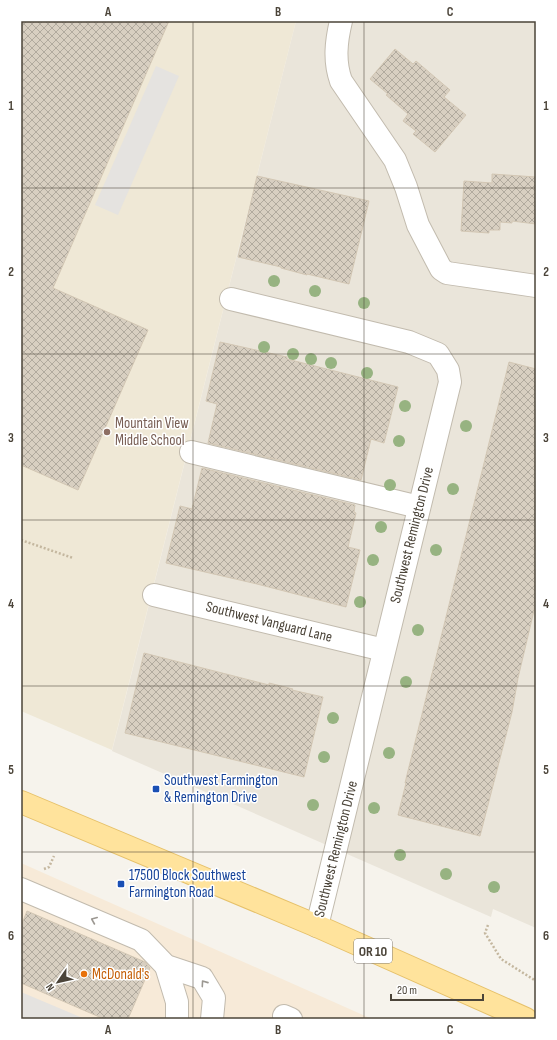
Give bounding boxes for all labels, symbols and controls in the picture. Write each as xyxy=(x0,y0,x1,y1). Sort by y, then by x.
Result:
text: A xyxy=(104,4,112,20)
text: B xyxy=(275,4,281,20)
text: C xyxy=(447,4,454,20)
text: 1 xyxy=(8,98,14,114)
text: 1 xyxy=(543,98,549,114)
text: 2 xyxy=(8,264,14,280)
text: 2 xyxy=(543,264,549,280)
place label: Mountain View Middle School xyxy=(115,414,189,450)
marker: Mountain View Middle School xyxy=(102,427,112,437)
text: 3 xyxy=(8,430,14,446)
text: 3 xyxy=(543,430,549,446)
street label: Southwest Remington Drive xyxy=(386,465,438,605)
text: 4 xyxy=(8,596,14,612)
text: 4 xyxy=(543,596,549,612)
street label: Southwest Vanguard Lane xyxy=(204,597,334,647)
text: 5 xyxy=(8,762,14,778)
text: 5 xyxy=(543,762,549,778)
place label: Southwest Farmington & Remington Drive xyxy=(164,771,278,807)
street label: Southwest Remington Drive xyxy=(310,779,362,919)
marker: Southwest Farmington & Remington Drive xyxy=(151,784,161,794)
place label: 17500 Block Southwest Farmington Road xyxy=(129,866,246,902)
marker: 17500 Block Southwest Farmington Road xyxy=(116,879,126,889)
one-way arrow xyxy=(91,917,99,925)
text: 6 xyxy=(8,928,14,944)
text: 6 xyxy=(543,928,549,944)
road number: OR 10 xyxy=(354,939,392,963)
north arrow xyxy=(38,962,78,1002)
place label: McDonald's xyxy=(92,965,150,984)
marker: McDonald's xyxy=(79,969,89,979)
scale bar xyxy=(391,976,483,1002)
text: N xyxy=(43,981,57,993)
one-way arrow xyxy=(202,981,209,988)
text: 20 m xyxy=(397,983,417,998)
text: A xyxy=(104,1022,112,1038)
text: B xyxy=(275,1022,281,1038)
text: C xyxy=(447,1022,454,1038)

